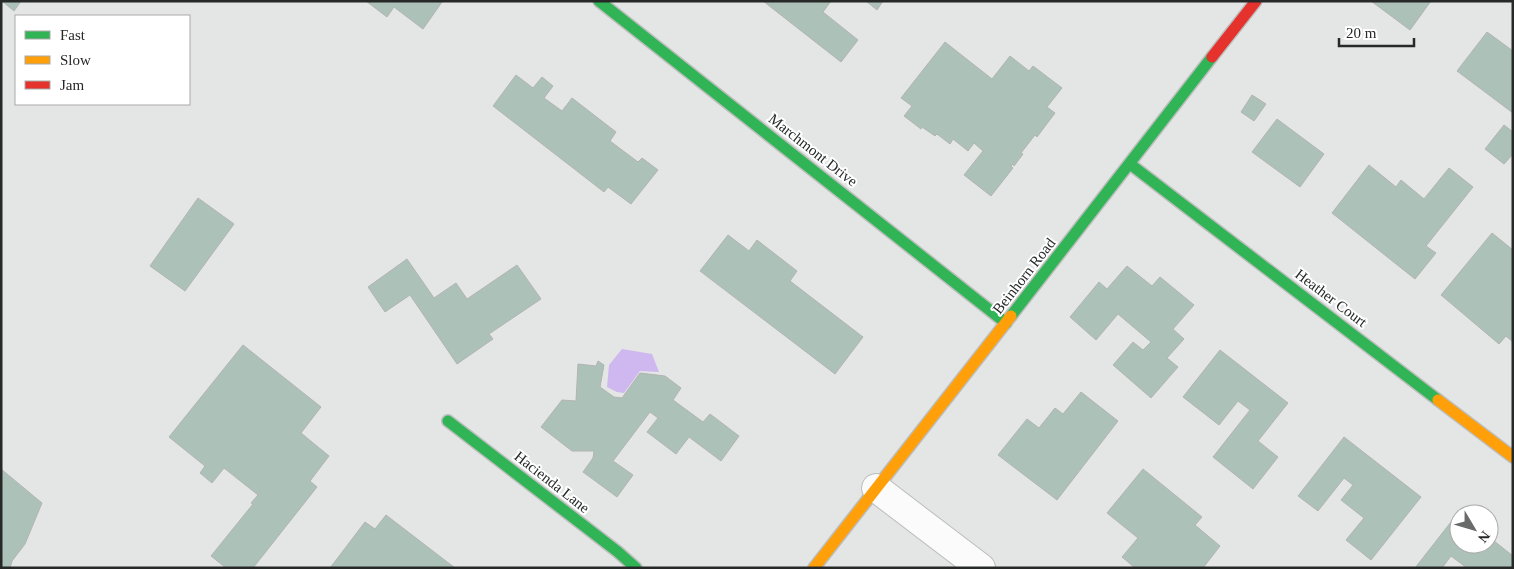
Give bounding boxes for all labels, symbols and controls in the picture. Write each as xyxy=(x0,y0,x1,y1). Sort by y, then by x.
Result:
legend xyxy=(15,15,190,105)
scale bar xyxy=(1339,15,1414,47)
text: 20 m xyxy=(1346,25,1377,41)
text: Fast xyxy=(60,27,86,43)
text: Slow xyxy=(60,52,91,68)
text: Jam xyxy=(60,77,84,93)
street label: Marchmont Drive xyxy=(766,110,861,190)
street label: Beinhorn Road xyxy=(990,235,1059,317)
street label: Heather Court xyxy=(1292,266,1371,331)
street label: Hacienda Lane xyxy=(511,448,593,516)
north arrow xyxy=(1449,504,1499,554)
text: N xyxy=(1475,528,1493,545)

